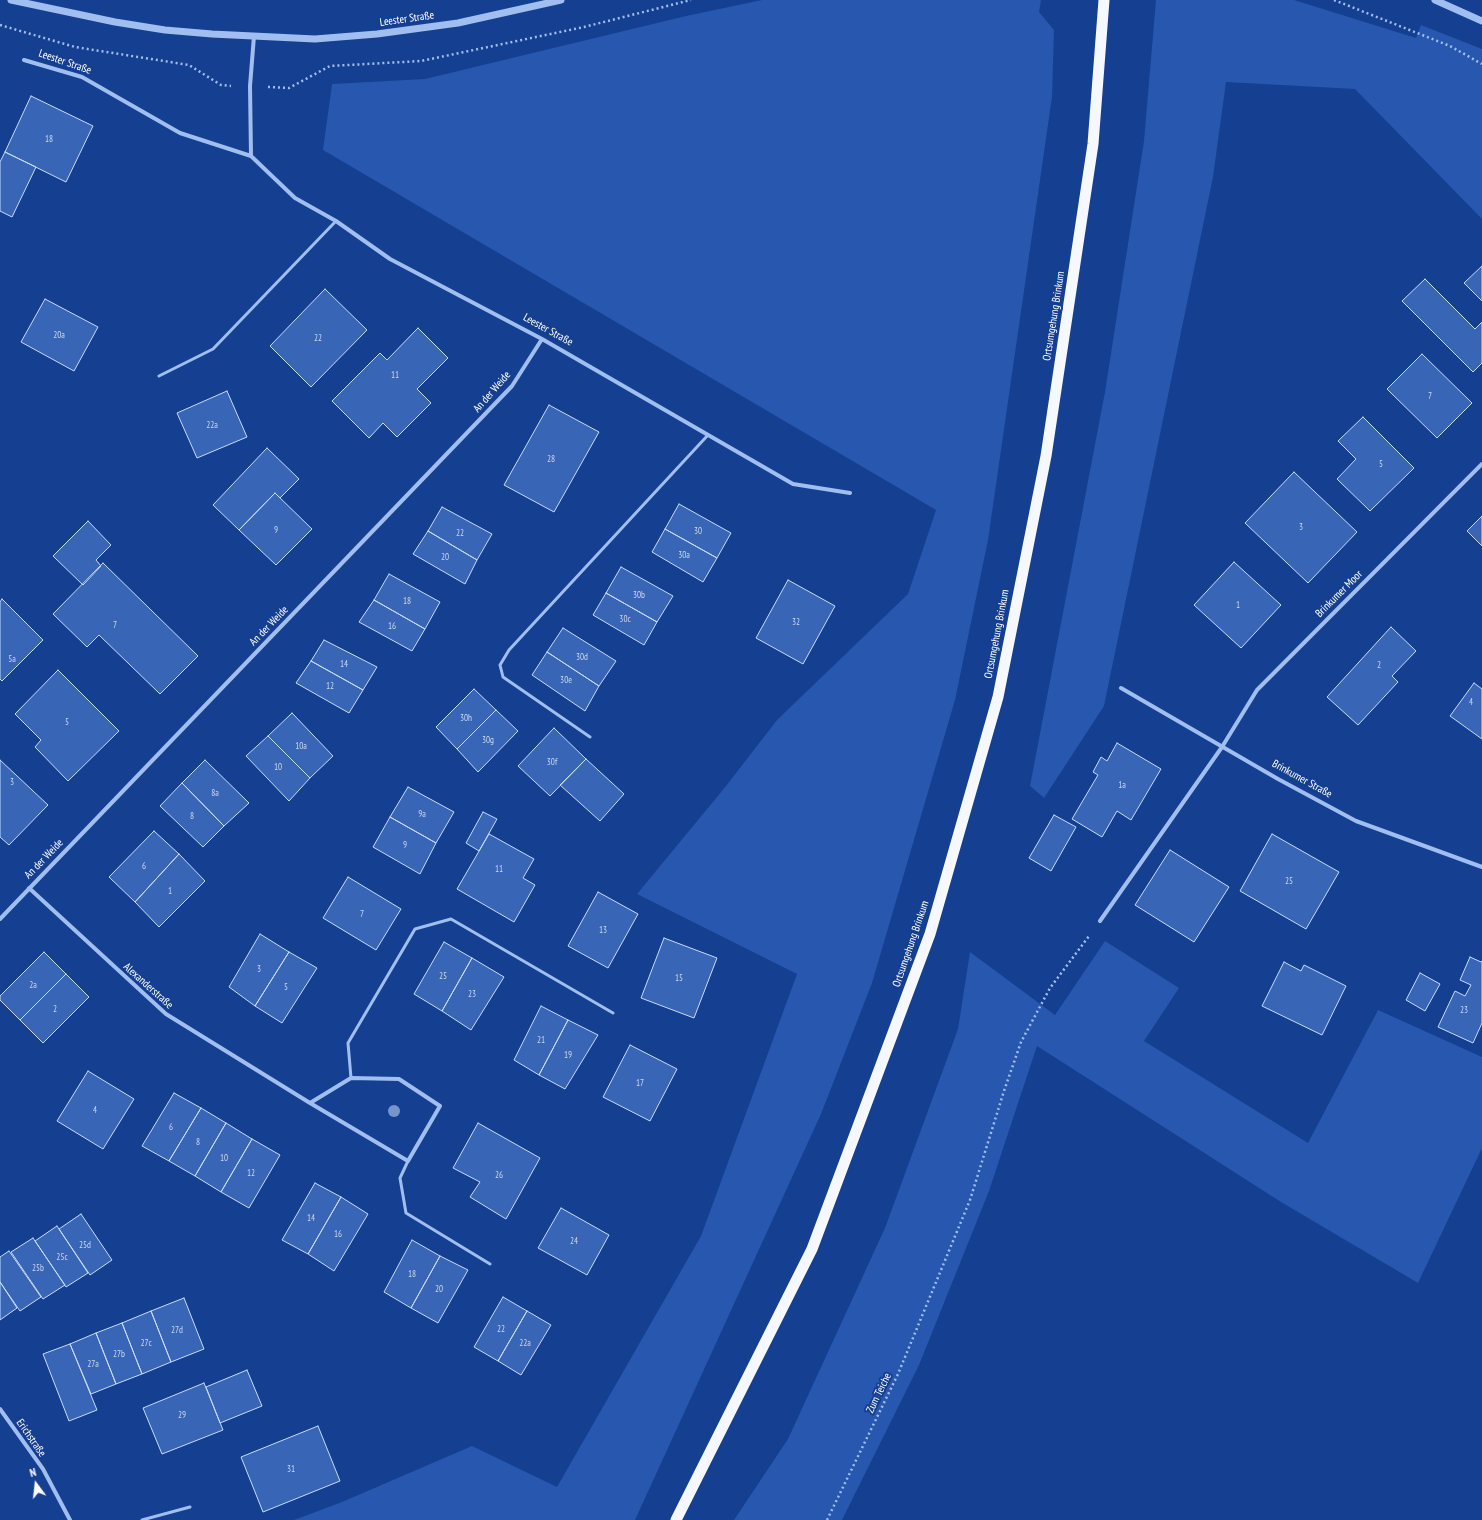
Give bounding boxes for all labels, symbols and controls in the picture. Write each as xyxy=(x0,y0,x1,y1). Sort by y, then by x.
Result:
street label: Leester Straße xyxy=(379,9,435,29)
street label: Leester Straße xyxy=(37,47,93,77)
house number: 18 xyxy=(45,134,53,144)
street label: Ortsumgehung Brinkum xyxy=(1040,270,1068,362)
street label: Leester Straße xyxy=(521,311,575,349)
house number: 20a xyxy=(53,330,65,340)
house number: 22 xyxy=(314,333,322,343)
street label: An der Weide xyxy=(471,369,513,415)
house number: 11 xyxy=(391,370,399,380)
house number: 7 xyxy=(1428,391,1432,401)
house number: 22a xyxy=(206,420,218,430)
house number: 28 xyxy=(547,454,555,464)
house number: 5 xyxy=(1379,459,1383,469)
house number: 3 xyxy=(1299,522,1303,532)
house number: 9 xyxy=(274,525,278,535)
house number: 30 xyxy=(694,526,702,536)
house number: 22 xyxy=(456,528,464,538)
house number: 30a xyxy=(678,550,690,560)
house number: 20 xyxy=(441,552,449,562)
street label: Brinkumer Moor xyxy=(1313,568,1365,620)
street label: Ortsumgehung Brinkum xyxy=(982,588,1012,680)
house number: 30b xyxy=(633,590,645,600)
house number: 18 xyxy=(403,596,411,606)
house number: 1 xyxy=(1236,600,1240,610)
street label: An der Weide xyxy=(247,603,291,649)
house number: 30c xyxy=(619,614,631,624)
house number: 32 xyxy=(792,617,800,627)
house number: 7 xyxy=(113,620,117,630)
house number: 16 xyxy=(388,621,396,631)
house number: 30d xyxy=(576,652,588,662)
house number: 5a xyxy=(8,654,16,664)
house number: 14 xyxy=(340,659,348,669)
house number: 2 xyxy=(1377,660,1381,670)
house number: 30e xyxy=(560,675,572,685)
house number: 12 xyxy=(326,681,334,691)
house number: 4 xyxy=(1469,697,1473,707)
house number: 30h xyxy=(460,713,472,723)
house number: 5 xyxy=(65,717,69,727)
house number: 30g xyxy=(482,735,494,745)
house number: 10a xyxy=(295,741,307,751)
house number: 30f xyxy=(547,757,557,767)
street label: Brinkumer Straße xyxy=(1270,757,1334,801)
house number: 10 xyxy=(274,762,282,772)
house number: 3 xyxy=(10,777,14,787)
house number: 1a xyxy=(1118,780,1126,790)
house number: 8a xyxy=(211,788,219,798)
house number: 9a xyxy=(418,809,426,819)
house number: 8 xyxy=(190,811,194,821)
street label: An der Weide xyxy=(22,836,66,882)
house number: 9 xyxy=(403,840,407,850)
house number: 6 xyxy=(142,861,146,871)
house number: 11 xyxy=(495,864,503,874)
house number: 25 xyxy=(1285,876,1293,886)
house number: 1 xyxy=(168,886,172,896)
street label: Ortsumgehung Brinkum xyxy=(890,899,932,989)
house number: 7 xyxy=(360,909,364,919)
house number: 13 xyxy=(599,925,607,935)
street label: Alexanderstraße xyxy=(120,960,176,1012)
house number: 3 xyxy=(257,964,261,974)
house number: 25 xyxy=(439,971,447,981)
house number: 15 xyxy=(675,973,683,983)
house number: 2a xyxy=(29,980,37,990)
house number: 5 xyxy=(284,982,288,992)
house number: 23 xyxy=(468,989,476,999)
house number: 2 xyxy=(53,1004,57,1014)
house number: 23 xyxy=(1460,1005,1468,1015)
house number: 21 xyxy=(537,1035,545,1045)
house number: 19 xyxy=(564,1050,572,1060)
house number: 17 xyxy=(636,1078,644,1088)
house number: 4 xyxy=(93,1105,97,1115)
house number: 6 xyxy=(169,1122,173,1132)
house number: 8 xyxy=(196,1137,200,1147)
house number: 10 xyxy=(220,1153,228,1163)
house number: 12 xyxy=(247,1168,255,1178)
house number: 26 xyxy=(495,1170,503,1180)
house number: 14 xyxy=(307,1213,315,1223)
house number: 16 xyxy=(334,1229,342,1239)
house number: 24 xyxy=(570,1236,578,1246)
house number: 25d xyxy=(79,1240,91,1250)
house number: 25c xyxy=(56,1252,68,1262)
house number: 25b xyxy=(32,1263,44,1273)
house number: 18 xyxy=(408,1269,416,1279)
house number: 20 xyxy=(435,1284,443,1294)
house number: 22 xyxy=(497,1324,505,1334)
house number: 27d xyxy=(171,1325,183,1335)
house number: 27c xyxy=(140,1338,152,1348)
house number: 22a xyxy=(519,1338,531,1348)
house number: 27b xyxy=(113,1349,125,1359)
house number: 27a xyxy=(87,1359,99,1369)
street label: Zum Teiche xyxy=(864,1371,894,1415)
house number: 29 xyxy=(178,1410,186,1420)
street label: Erichstraße xyxy=(13,1417,49,1459)
north arrow xyxy=(16,1464,56,1504)
house number: 31 xyxy=(287,1464,295,1474)
text: N xyxy=(28,1465,38,1480)

